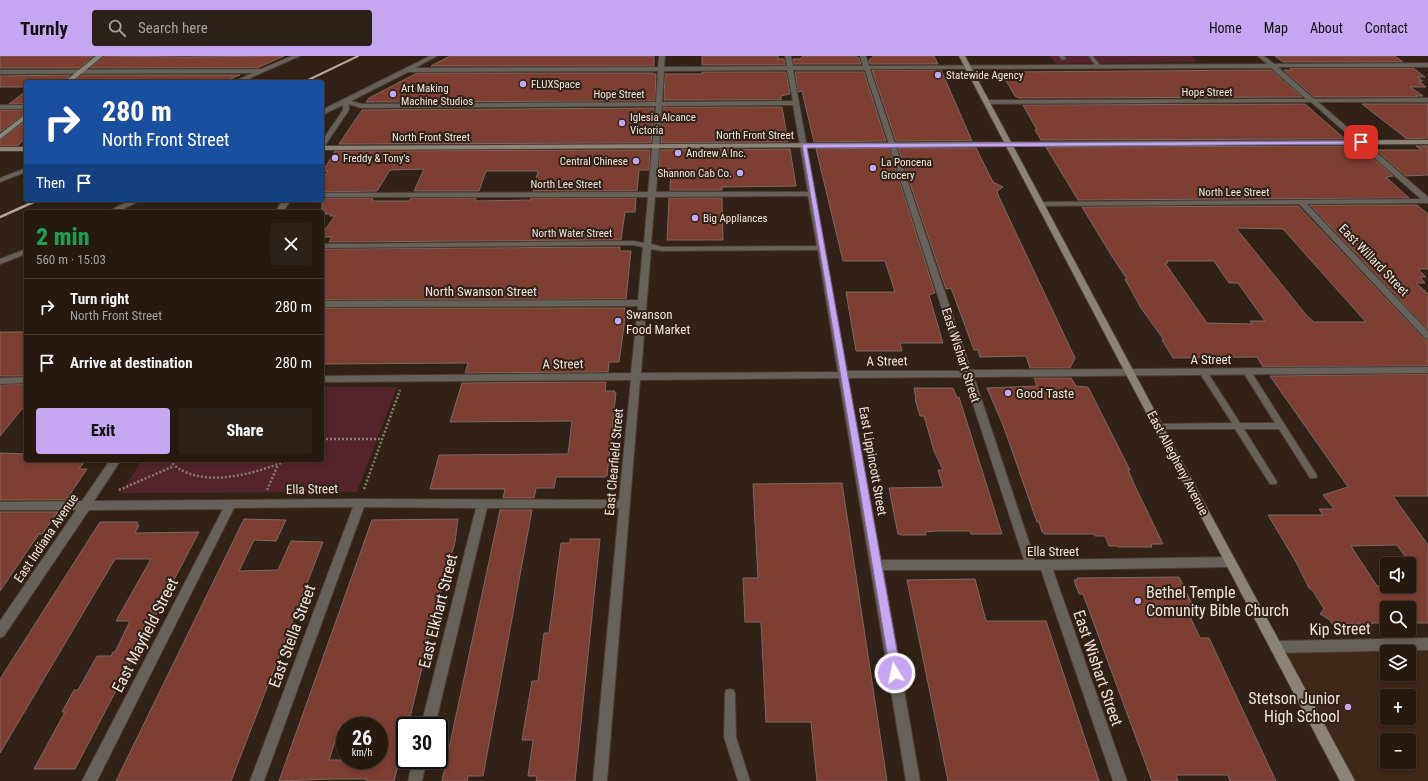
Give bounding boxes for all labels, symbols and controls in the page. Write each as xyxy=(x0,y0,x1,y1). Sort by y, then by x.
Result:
search box xyxy=(92,10,372,46)
text: Turnly xyxy=(20,17,68,40)
icon: search xyxy=(106,17,128,39)
text: Search here xyxy=(138,19,208,37)
text: Home xyxy=(1209,20,1242,36)
text: Map xyxy=(1264,20,1288,36)
text: About xyxy=(1310,20,1343,36)
text: Contact xyxy=(1365,20,1408,36)
place label: Statewide Agency xyxy=(946,69,1024,82)
marker: Statewide Agency xyxy=(933,70,943,80)
place label: FLUXSpace xyxy=(531,78,580,91)
marker: FLUXSpace xyxy=(518,79,528,89)
place label: Art Making Machine Studios xyxy=(401,82,473,108)
street label: Hope Street xyxy=(1181,86,1233,99)
street label: Hope Street xyxy=(593,88,645,101)
marker: Art Making Machine Studios xyxy=(388,89,398,99)
text: 280 m xyxy=(102,95,172,128)
icon: right xyxy=(36,96,88,148)
place label: Iglesia Alcance Victoria xyxy=(630,111,696,137)
marker: Iglesia Alcance Victoria xyxy=(617,118,627,128)
pin xyxy=(1344,125,1378,159)
text: North Front Street xyxy=(102,129,229,150)
street label: North Front Street xyxy=(716,129,794,142)
street label: North Front Street xyxy=(392,131,470,144)
icon: arrive xyxy=(1350,131,1372,153)
place label: Andrew A Inc. xyxy=(686,147,746,160)
marker: Andrew A Inc. xyxy=(673,148,683,158)
place label: Freddy & Tony's xyxy=(343,152,410,165)
marker: Freddy & Tony's xyxy=(330,153,340,163)
place label: Central Chinese xyxy=(560,155,628,168)
marker: Central Chinese xyxy=(631,156,641,166)
place label: La Poncena Grocery xyxy=(881,156,932,182)
marker: La Poncena Grocery xyxy=(868,163,878,173)
place label: Shannon Cab Co. xyxy=(658,167,732,180)
marker: Shannon Cab Co. xyxy=(735,168,745,178)
icon: arrive xyxy=(73,172,95,194)
text: Then xyxy=(36,174,65,192)
street label: North Lee Street xyxy=(531,178,601,191)
street label: North Lee Street xyxy=(1199,186,1269,199)
place label: Big Appliances xyxy=(703,212,768,225)
marker: Big Appliances xyxy=(690,213,700,223)
street label: East Willard Street xyxy=(1336,221,1412,299)
text: 2 min xyxy=(36,223,90,251)
button: close xyxy=(270,223,312,265)
street label: North Water Street xyxy=(532,227,612,240)
text: 560 m · 15:03 xyxy=(36,252,106,267)
street label: North Swanson Street xyxy=(425,284,537,299)
text: Turn right xyxy=(70,290,129,308)
icon: right xyxy=(36,296,58,318)
text: 280 m xyxy=(275,298,312,316)
street label: East Wishart Street xyxy=(939,306,983,404)
place label: Swanson Food Market xyxy=(626,307,690,337)
text: North Front Street xyxy=(70,308,162,323)
marker: Swanson Food Market xyxy=(613,316,623,326)
icon: arrive xyxy=(36,352,58,374)
street label: A Street xyxy=(1191,352,1232,367)
street label: A Street xyxy=(866,353,908,369)
text: Arrive at destination xyxy=(70,354,193,372)
text: 280 m xyxy=(275,354,312,372)
street label: A Street xyxy=(542,356,584,372)
place label: Good Taste xyxy=(1016,386,1074,401)
marker: Good Taste xyxy=(1003,388,1013,398)
street label: East Lippincott Street xyxy=(856,405,890,517)
button: Exit xyxy=(36,408,170,454)
button: Share xyxy=(178,408,312,454)
street label: East Clearfield Street xyxy=(602,408,626,516)
street label: East Allegheny Avenue xyxy=(1144,408,1212,518)
street label: Ella Street xyxy=(286,481,338,497)
street label: East Indiana Avenue xyxy=(11,491,81,585)
street label: Ella Street xyxy=(1027,544,1079,559)
street label: East Elkhart Street xyxy=(415,552,461,670)
map controls xyxy=(1380,557,1416,769)
button: sound xyxy=(1380,557,1416,593)
street label: East Mayfield Street xyxy=(108,574,182,695)
street label: East Stella Street xyxy=(265,582,319,690)
place label: Bethel Temple Comunity Bible Church xyxy=(1146,583,1289,620)
marker: Bethel Temple Comunity Bible Church xyxy=(1133,596,1143,606)
button: search xyxy=(1380,601,1416,637)
street label: East Wishart Street xyxy=(1069,608,1127,729)
street label: Kip Street xyxy=(1309,619,1371,639)
button: layers xyxy=(1380,645,1416,681)
position arrow xyxy=(874,652,916,694)
place label: Stetson Junior High School xyxy=(1248,689,1340,726)
button: + xyxy=(1380,689,1416,725)
marker: Stetson Junior High School xyxy=(1343,702,1353,712)
speed limit sign: 30 xyxy=(396,717,448,769)
text: 26 xyxy=(352,726,372,750)
button: − xyxy=(1380,733,1416,769)
text: km/h xyxy=(352,747,372,758)

